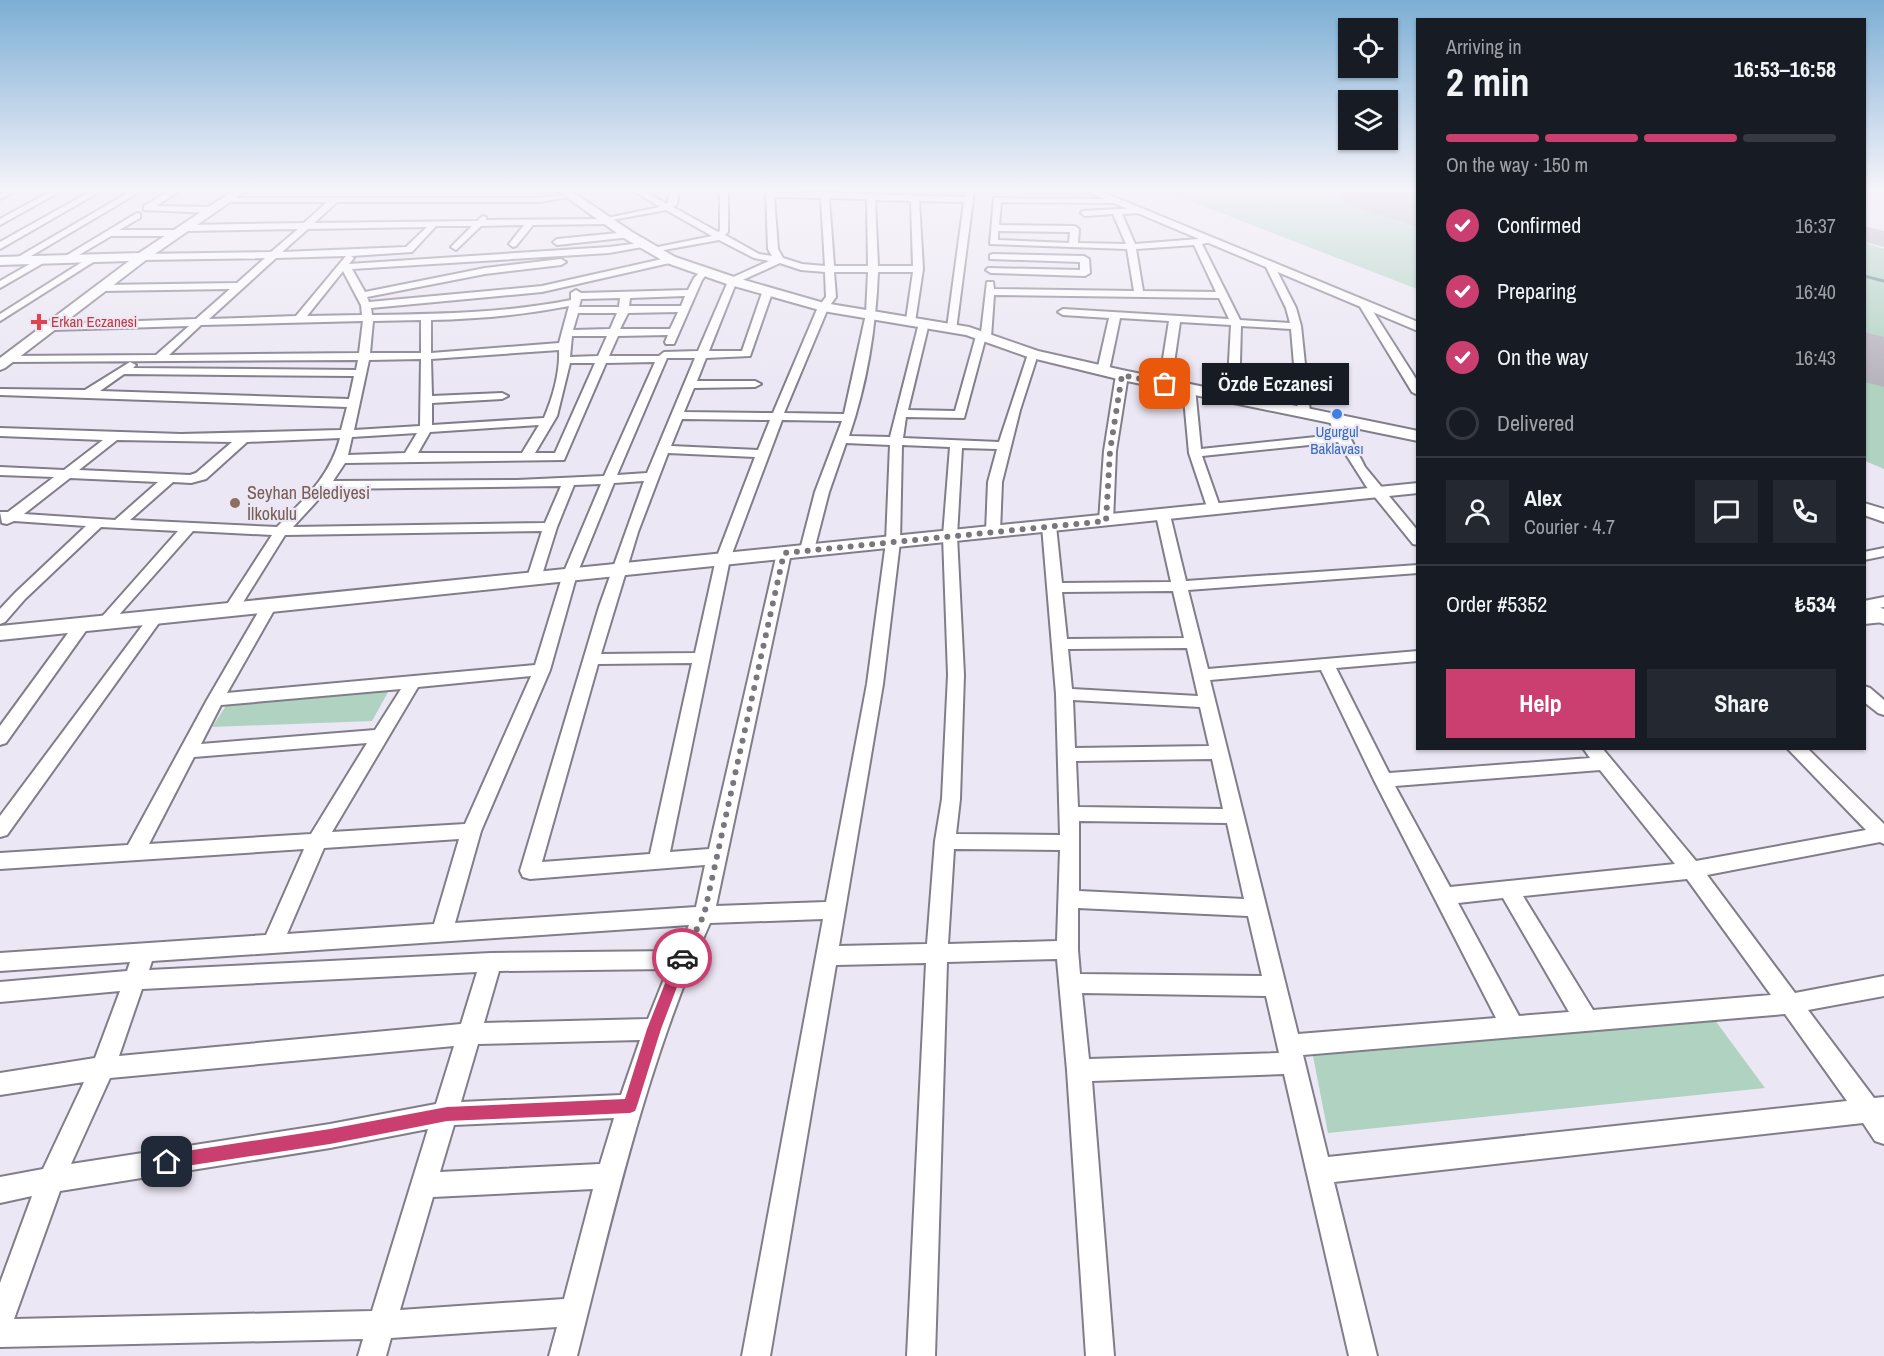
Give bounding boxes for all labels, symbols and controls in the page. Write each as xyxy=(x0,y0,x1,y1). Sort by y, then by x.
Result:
map controls xyxy=(1338,18,1398,150)
button: locate xyxy=(1338,18,1398,78)
text: Arriving in xyxy=(1446,33,1522,60)
text: 16:53–16:58 xyxy=(1734,54,1836,84)
text: 2 min xyxy=(1446,56,1530,108)
button: layers xyxy=(1338,90,1398,150)
text: On the way · 150 m xyxy=(1446,151,1588,178)
icon: check xyxy=(1446,209,1479,242)
text: Confirmed xyxy=(1497,210,1581,240)
text: 16:37 xyxy=(1795,212,1836,239)
icon: check xyxy=(1446,275,1479,308)
text: Preparing xyxy=(1497,276,1576,306)
text: 16:40 xyxy=(1795,278,1836,305)
place label: Erkan Eczanesi xyxy=(51,311,137,332)
marker: Erkan Eczanesi xyxy=(32,315,46,329)
icon: check xyxy=(1446,341,1479,374)
text: On the way xyxy=(1497,342,1588,372)
text: 16:43 xyxy=(1795,344,1836,371)
pin xyxy=(1139,358,1190,409)
callout: Özde Eczanesi xyxy=(1201,363,1348,405)
icon: bag xyxy=(1148,367,1181,400)
text: Özde Eczanesi xyxy=(1218,370,1333,397)
marker: Ugurgul Baklavası xyxy=(1330,407,1344,421)
text: Delivered xyxy=(1497,408,1574,438)
place label: Ugurgul Baklavası xyxy=(1310,421,1364,459)
place label: Seyhan Belediyesi İlkokulu xyxy=(247,480,370,526)
button: person xyxy=(1446,480,1509,543)
button: chat xyxy=(1695,480,1758,543)
button: phone xyxy=(1773,480,1836,543)
text: Alex xyxy=(1524,483,1562,513)
marker: Seyhan Belediyesi İlkokulu xyxy=(228,496,242,510)
text: Courier · 4.7 xyxy=(1524,513,1615,540)
text: Order #5352 xyxy=(1446,589,1547,619)
text: ₺534 xyxy=(1795,589,1836,619)
button: Help xyxy=(1446,669,1635,738)
button: Share xyxy=(1647,669,1836,738)
courier xyxy=(652,928,712,988)
icon: car xyxy=(666,942,699,975)
pin xyxy=(141,1136,192,1187)
icon: home xyxy=(150,1145,183,1178)

